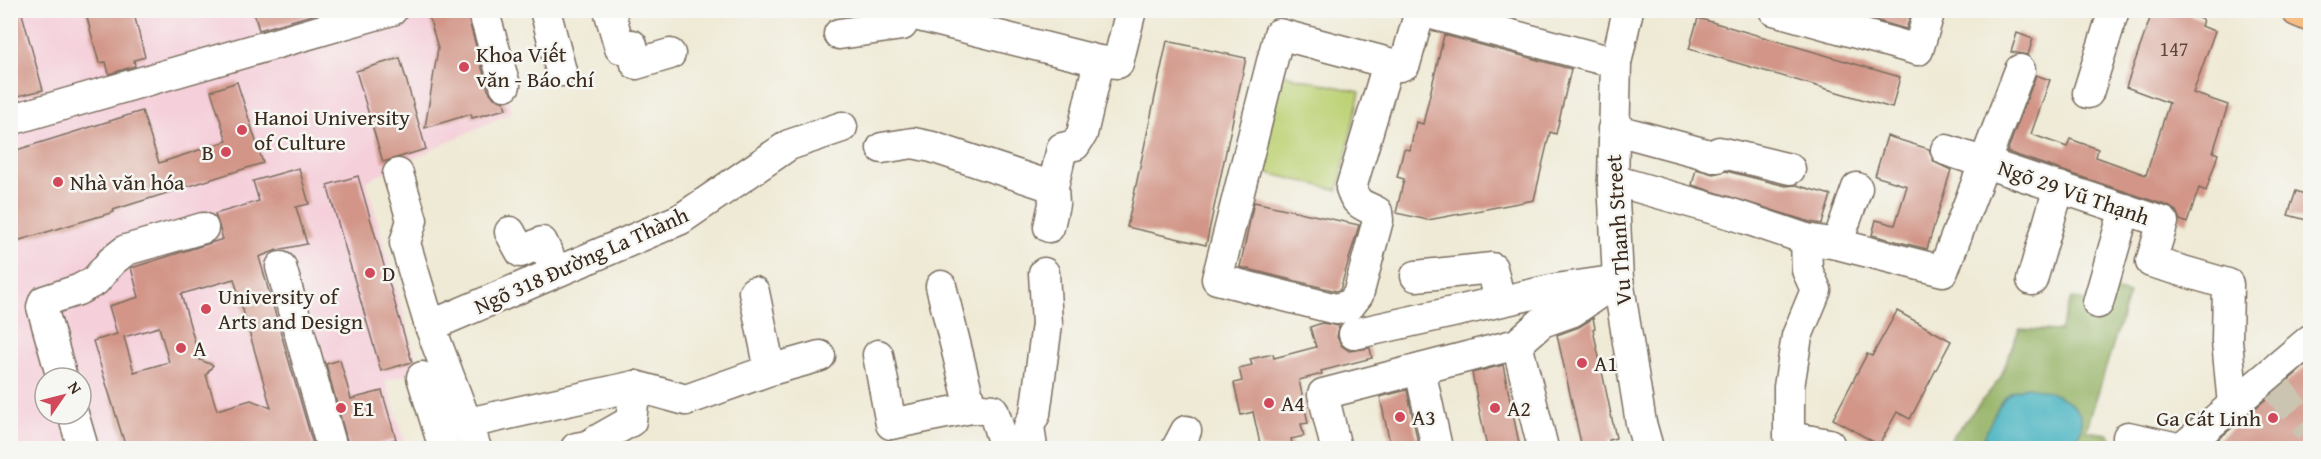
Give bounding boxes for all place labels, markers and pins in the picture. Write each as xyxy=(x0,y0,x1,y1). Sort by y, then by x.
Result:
place label: Khoa Viết văn - Báo chí xyxy=(476,38,595,95)
marker: Khoa Viết văn - Báo chí xyxy=(457,60,471,74)
place label: Hanoi University of Culture xyxy=(254,101,410,158)
marker: Hanoi University of Culture xyxy=(235,123,249,137)
place label: B xyxy=(202,136,214,168)
marker: B xyxy=(219,145,233,159)
place label: Nhà văn hóa xyxy=(70,166,185,198)
marker: Nhà văn hóa xyxy=(51,175,65,189)
place label: D xyxy=(382,257,395,289)
marker: D xyxy=(363,266,377,280)
place label: University of Arts and Design xyxy=(218,280,364,337)
marker: University of Arts and Design xyxy=(199,302,213,316)
place label: A xyxy=(193,332,207,364)
marker: A xyxy=(174,341,188,355)
place label: A1 xyxy=(1594,347,1618,379)
marker: A1 xyxy=(1575,356,1589,370)
place label: A4 xyxy=(1281,387,1305,419)
place label: E1 xyxy=(353,392,375,424)
place label: A2 xyxy=(1507,392,1531,424)
marker: A4 xyxy=(1262,396,1276,410)
marker: E1 xyxy=(334,401,348,415)
place label: A3 xyxy=(1412,401,1436,433)
marker: A2 xyxy=(1488,401,1502,415)
place label: Ga Cát Linh xyxy=(2156,402,2262,434)
marker: A3 xyxy=(1393,410,1407,424)
marker: Ga Cát Linh xyxy=(2266,411,2280,425)

